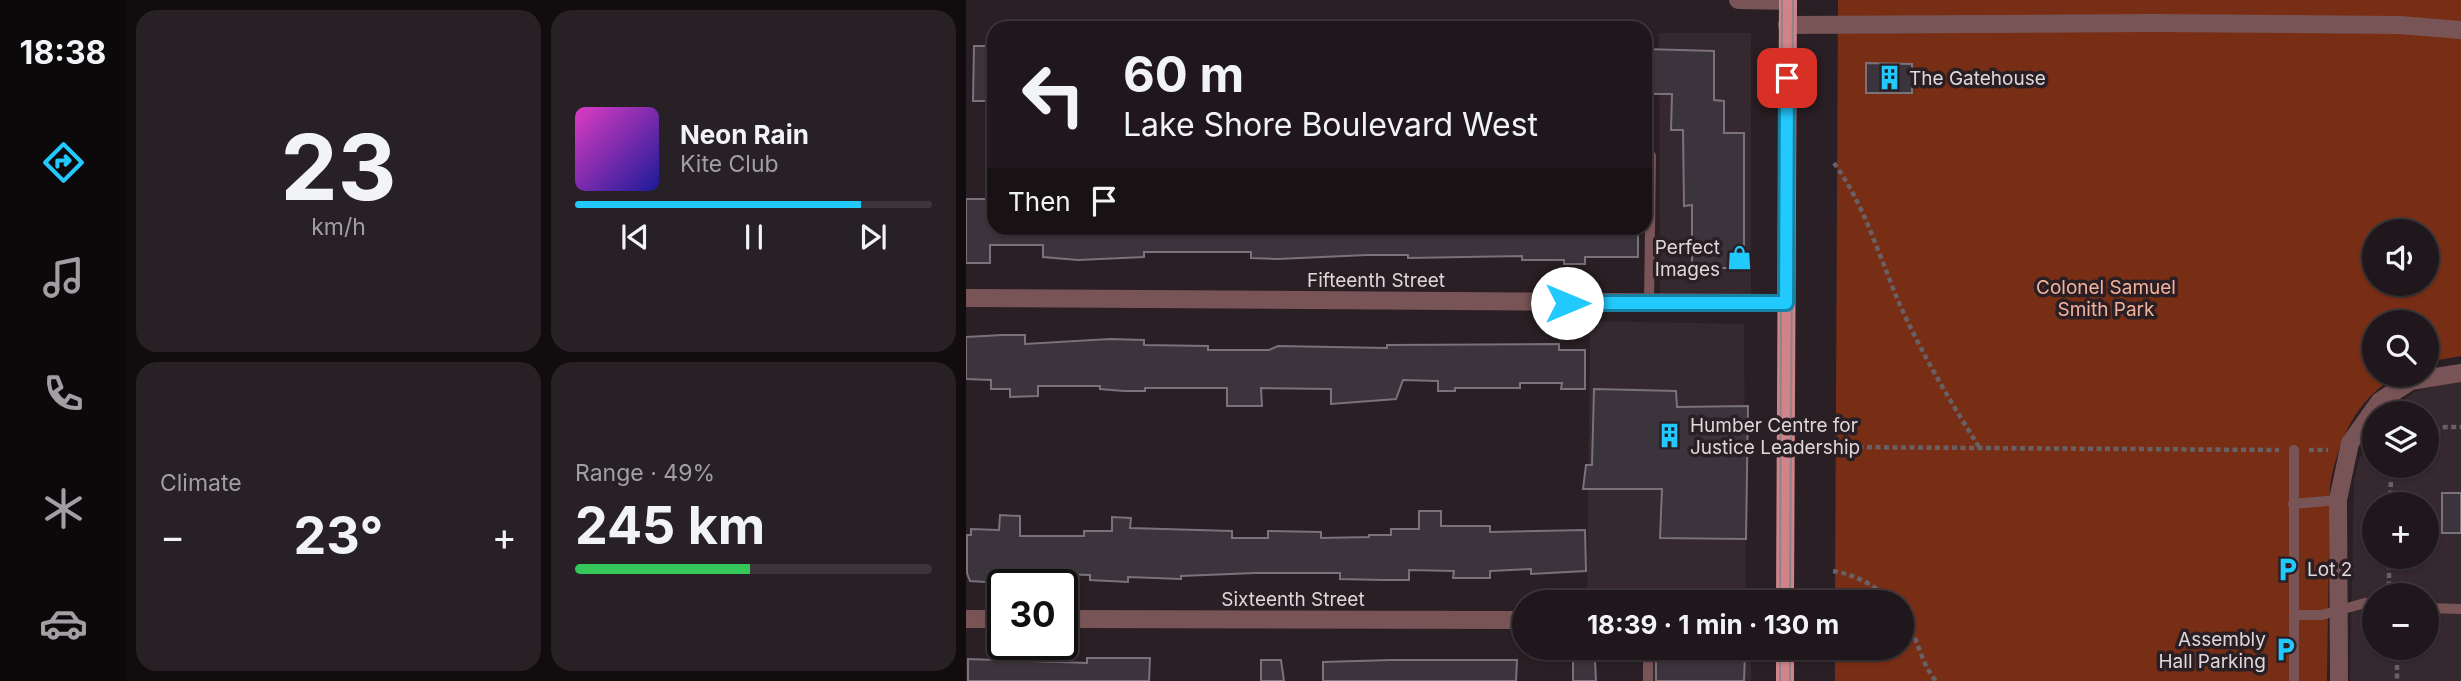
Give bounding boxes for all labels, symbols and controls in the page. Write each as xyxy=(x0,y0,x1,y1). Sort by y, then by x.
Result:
text: 18:38 xyxy=(20,33,106,72)
text: 60 m xyxy=(1123,45,1244,104)
pin xyxy=(1757,48,1817,108)
icon: left xyxy=(1008,49,1099,140)
icon: arrive xyxy=(1768,59,1806,97)
building icon: The Gatehouse xyxy=(1875,64,1903,92)
place label: The Gatehouse xyxy=(1909,67,2046,90)
text: Lake Shore Boulevard West xyxy=(1123,105,1538,144)
text: 23 xyxy=(280,112,397,222)
text: Neon Rain xyxy=(680,119,809,150)
icon: directions xyxy=(39,138,88,187)
text: Kite Club xyxy=(680,150,779,178)
icon: arrive xyxy=(1085,182,1123,220)
text: Then xyxy=(1008,186,1071,217)
text: km/h xyxy=(311,213,366,241)
icon: previous xyxy=(616,218,654,256)
icon: pause xyxy=(735,218,773,256)
icon: next xyxy=(854,218,892,256)
map controls xyxy=(2362,219,2439,660)
button: sound xyxy=(2362,219,2439,296)
place label: Perfect Images xyxy=(1655,236,1720,281)
shop icon: Perfect Images xyxy=(1726,244,1754,272)
icon: music xyxy=(39,253,88,302)
position arrow xyxy=(1530,266,1604,340)
street label: Fifteenth Street xyxy=(1307,269,1445,292)
park label: Colonel Samuel Smith Park xyxy=(2036,276,2176,321)
button: search xyxy=(2362,310,2439,387)
icon: phone xyxy=(39,369,88,418)
button: layers xyxy=(2362,401,2439,478)
place label: Humber Centre for Justice Leadership xyxy=(1690,414,1860,459)
building icon: Humber Centre for Justice Leadership xyxy=(1656,422,1684,450)
text: Range · 49% xyxy=(575,459,715,487)
text: Climate xyxy=(160,469,242,497)
icon: climate xyxy=(39,484,88,533)
button: + xyxy=(2362,492,2439,569)
text: 245 km xyxy=(575,494,765,557)
text: 23° xyxy=(294,504,383,567)
text: − xyxy=(160,513,185,559)
text: + xyxy=(492,513,517,559)
parking icon: Lot 2 xyxy=(2273,555,2301,583)
place label: Lot 2 xyxy=(2307,558,2352,581)
speed limit sign: 30 xyxy=(987,569,1078,660)
button: − xyxy=(2362,583,2439,660)
street label: Sixteenth Street xyxy=(1221,588,1365,611)
icon: car xyxy=(39,599,88,648)
text: 18:39 · 1 min · 130 m xyxy=(1587,609,1839,640)
place label: Assembly Hall Parking xyxy=(2159,628,2266,673)
parking icon: Assembly Hall Parking xyxy=(2272,636,2300,664)

